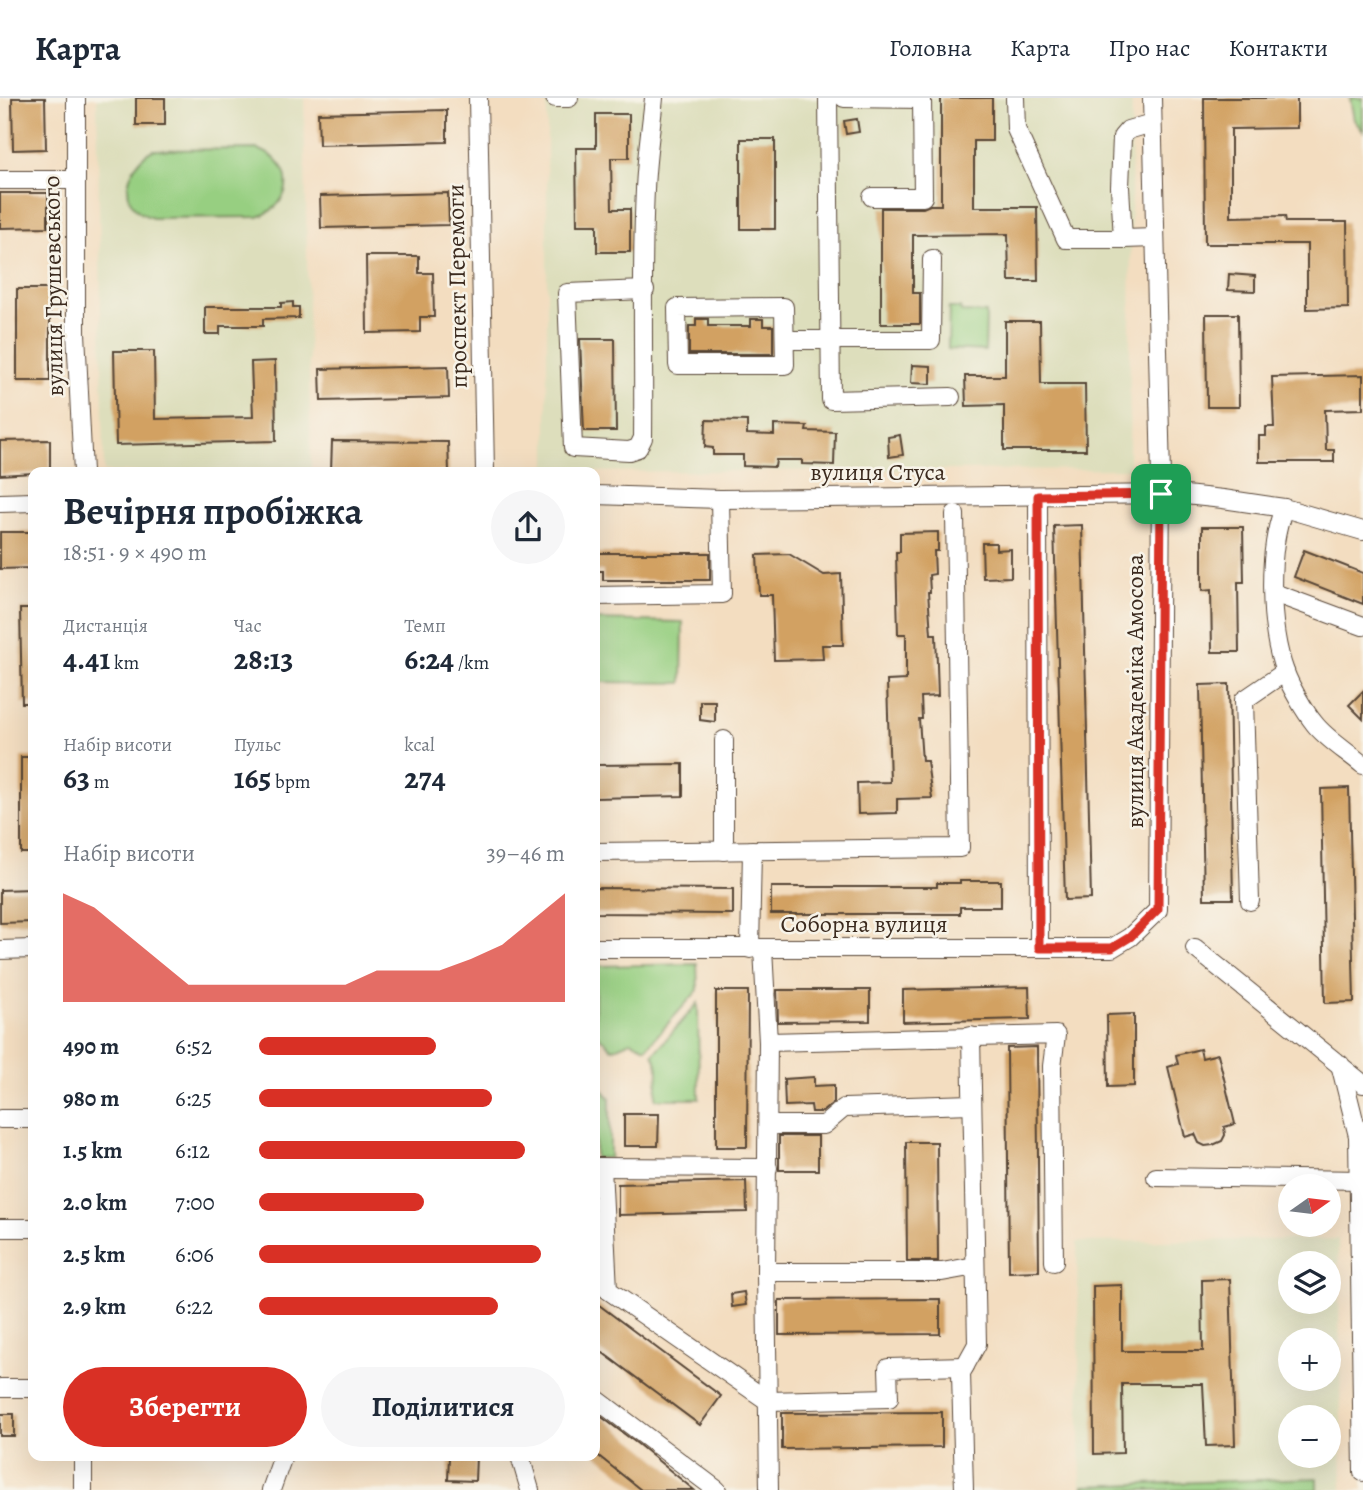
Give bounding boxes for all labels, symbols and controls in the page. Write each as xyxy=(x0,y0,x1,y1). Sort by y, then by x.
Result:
text: Карта xyxy=(35,26,121,71)
text: Головна xyxy=(889,32,972,64)
text: Карта xyxy=(1010,32,1070,64)
text: Про нас xyxy=(1108,32,1190,64)
text: Контакти xyxy=(1228,32,1328,64)
street label: вулиця Грушевського xyxy=(35,175,71,397)
street label: проспект Перемоги xyxy=(439,183,475,389)
street label: вулиця Стуса xyxy=(810,456,946,488)
pin xyxy=(1131,464,1191,524)
icon: arrive xyxy=(1142,475,1180,513)
text: Вечірня пробіжка xyxy=(63,485,363,537)
button: share xyxy=(491,490,565,564)
text: 18:51 · 9 × 490 m xyxy=(63,537,207,568)
street label: вулиця Академіка Амосова xyxy=(1119,554,1151,828)
text: Дистанція xyxy=(63,613,148,639)
text: Час xyxy=(234,613,262,639)
text: Темп xyxy=(404,613,446,639)
text: 4.41 xyxy=(63,639,110,679)
text: 28:13 xyxy=(234,639,293,679)
text: 6:24 xyxy=(404,639,454,679)
text: km xyxy=(110,650,139,676)
text: /km xyxy=(454,650,489,676)
text: Набір висоти xyxy=(63,732,172,758)
text: Пульс xyxy=(234,732,281,758)
text: kcal xyxy=(404,732,435,758)
text: 63 xyxy=(63,758,90,798)
text: 165 xyxy=(234,758,271,798)
text: 274 xyxy=(404,758,446,798)
text: m xyxy=(90,769,110,795)
text: bpm xyxy=(271,769,310,795)
text: Набір висоти xyxy=(63,838,195,869)
text: 39–46 m xyxy=(486,838,565,869)
street label: Соборна вулиця xyxy=(780,908,948,940)
text: 490 m xyxy=(63,1031,119,1062)
text: 6:52 xyxy=(175,1031,212,1062)
text: 980 m xyxy=(63,1083,120,1114)
text: 6:25 xyxy=(175,1083,212,1114)
text: 1.5 km xyxy=(63,1135,123,1166)
text: 6:12 xyxy=(175,1135,210,1166)
north arrow xyxy=(1278,1174,1340,1237)
map controls xyxy=(1278,1174,1341,1468)
text: 2.0 km xyxy=(63,1187,127,1218)
text: 7:00 xyxy=(175,1187,215,1218)
text: 2.5 km xyxy=(63,1239,125,1270)
text: 6:06 xyxy=(175,1239,214,1270)
button: layers xyxy=(1278,1251,1341,1314)
text: 2.9 km xyxy=(63,1291,126,1322)
text: 6:22 xyxy=(175,1291,213,1322)
button: + xyxy=(1278,1328,1341,1391)
button: Зберегти xyxy=(63,1367,307,1447)
button: Поділитися xyxy=(321,1367,565,1447)
button: − xyxy=(1278,1405,1341,1468)

